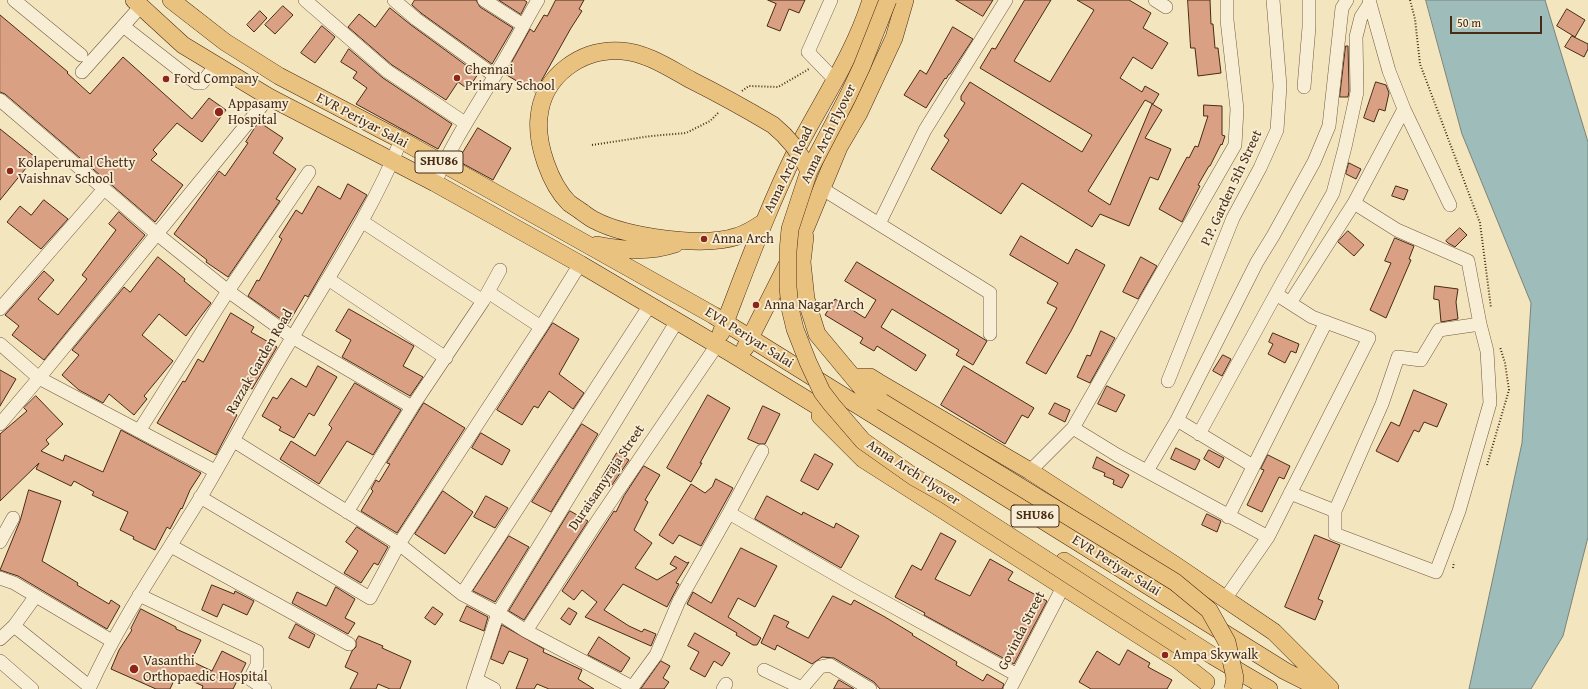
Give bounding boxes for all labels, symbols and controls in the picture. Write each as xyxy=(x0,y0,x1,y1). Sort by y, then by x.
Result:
scale bar xyxy=(1452,8,1544,34)
text: 50 m xyxy=(1457,14,1481,31)
place label: Chennai Primary School xyxy=(465,62,555,94)
place label: Ford Company xyxy=(174,71,259,87)
marker: Chennai Primary School xyxy=(452,73,462,83)
marker: Ford Company xyxy=(161,74,171,84)
street label: Anna Arch Flyover xyxy=(798,82,860,186)
street label: EVR Periyar Salai xyxy=(313,90,411,152)
place label: Appasamy Hospital xyxy=(228,96,289,128)
marker: Appasamy Hospital xyxy=(213,106,225,118)
street label: Anna Arch Road xyxy=(761,124,817,216)
street label: P.P. Garden 5th Street xyxy=(1198,127,1266,249)
road number: SHU86 xyxy=(415,151,463,173)
place label: Kolaperumal Chetty Vaishnav School xyxy=(18,155,135,188)
marker: Kolaperumal Chetty Vaishnav School xyxy=(5,166,15,176)
place label: Anna Arch xyxy=(712,231,774,247)
marker: Anna Arch xyxy=(699,234,709,244)
place label: Anna Nagar Arch xyxy=(764,297,864,313)
marker: Anna Nagar Arch xyxy=(751,300,761,310)
street label: EVR Periyar Salai xyxy=(702,304,796,372)
street label: Razzak Garden Road xyxy=(223,306,297,418)
street label: Duraisamyraja Street xyxy=(565,422,649,534)
street label: Anna Arch Flyover xyxy=(863,436,963,510)
road number: SHU86 xyxy=(1011,505,1059,527)
street label: EVR Periyar Salai xyxy=(1069,532,1163,600)
street label: Govinda Street xyxy=(995,589,1049,673)
place label: Ampa Skywalk xyxy=(1173,647,1258,663)
marker: Ampa Skywalk xyxy=(1160,650,1170,660)
place label: Vasanthi Orthopaedic Hospital xyxy=(143,653,268,686)
marker: Vasanthi Orthopaedic Hospital xyxy=(128,663,140,675)

